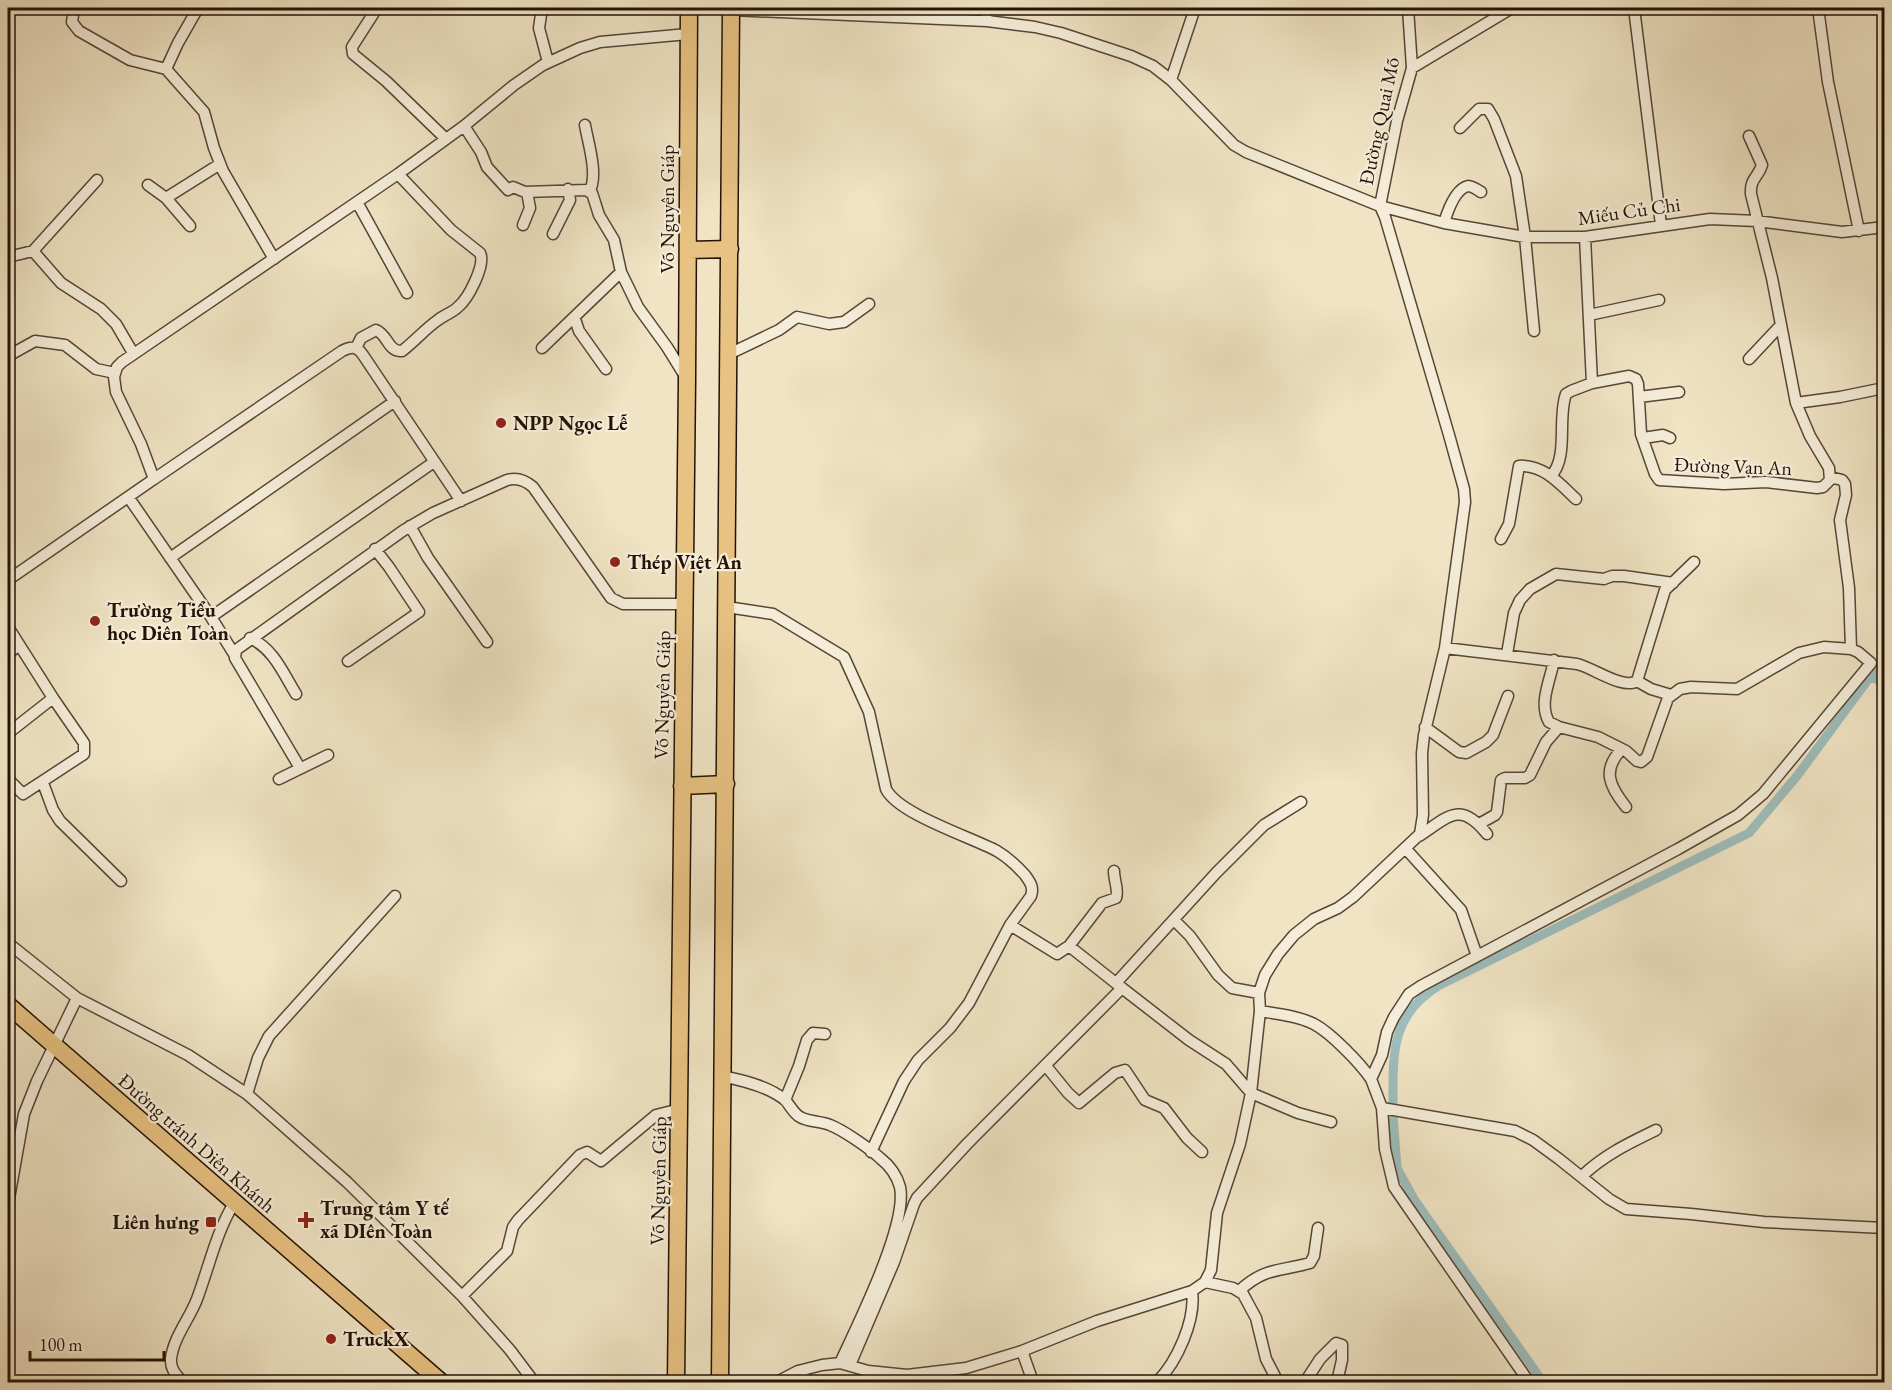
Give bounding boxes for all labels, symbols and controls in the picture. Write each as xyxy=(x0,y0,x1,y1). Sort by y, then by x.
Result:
street label: Đường Quai Mõ xyxy=(1353,55,1405,187)
street label: Võ Nguyên Giáp xyxy=(654,145,680,273)
street label: Miếu Củ Chi xyxy=(1576,191,1682,231)
place label: NPP Ngọc Lễ xyxy=(513,410,628,436)
marker: NPP Ngọc Lễ xyxy=(494,416,508,430)
street label: Đường Vạn An xyxy=(1674,451,1793,481)
place label: Thép Việt An xyxy=(627,549,742,575)
marker: Thép Việt An xyxy=(608,555,622,569)
place label: Trường Tiểu học Diên Toàn xyxy=(107,597,229,646)
marker: Trường Tiểu học Diên Toàn xyxy=(88,614,102,628)
street label: Võ Nguyên Giáp xyxy=(648,630,676,760)
street label: Đường tránh Diên Khánh xyxy=(113,1067,281,1219)
street label: Võ Nguyên Giáp xyxy=(644,1116,672,1246)
place label: Trung tâm Y tế xã DIên Toàn xyxy=(320,1195,450,1244)
place label: Liên hưng xyxy=(112,1209,200,1235)
marker: Trung tâm Y tế xã DIên Toàn xyxy=(297,1211,315,1229)
marker: Liên hưng xyxy=(204,1215,218,1229)
scale bar xyxy=(30,1324,164,1362)
place label: TruckX xyxy=(343,1326,409,1352)
marker: TruckX xyxy=(324,1332,338,1346)
text: 100 m xyxy=(39,1333,83,1356)

